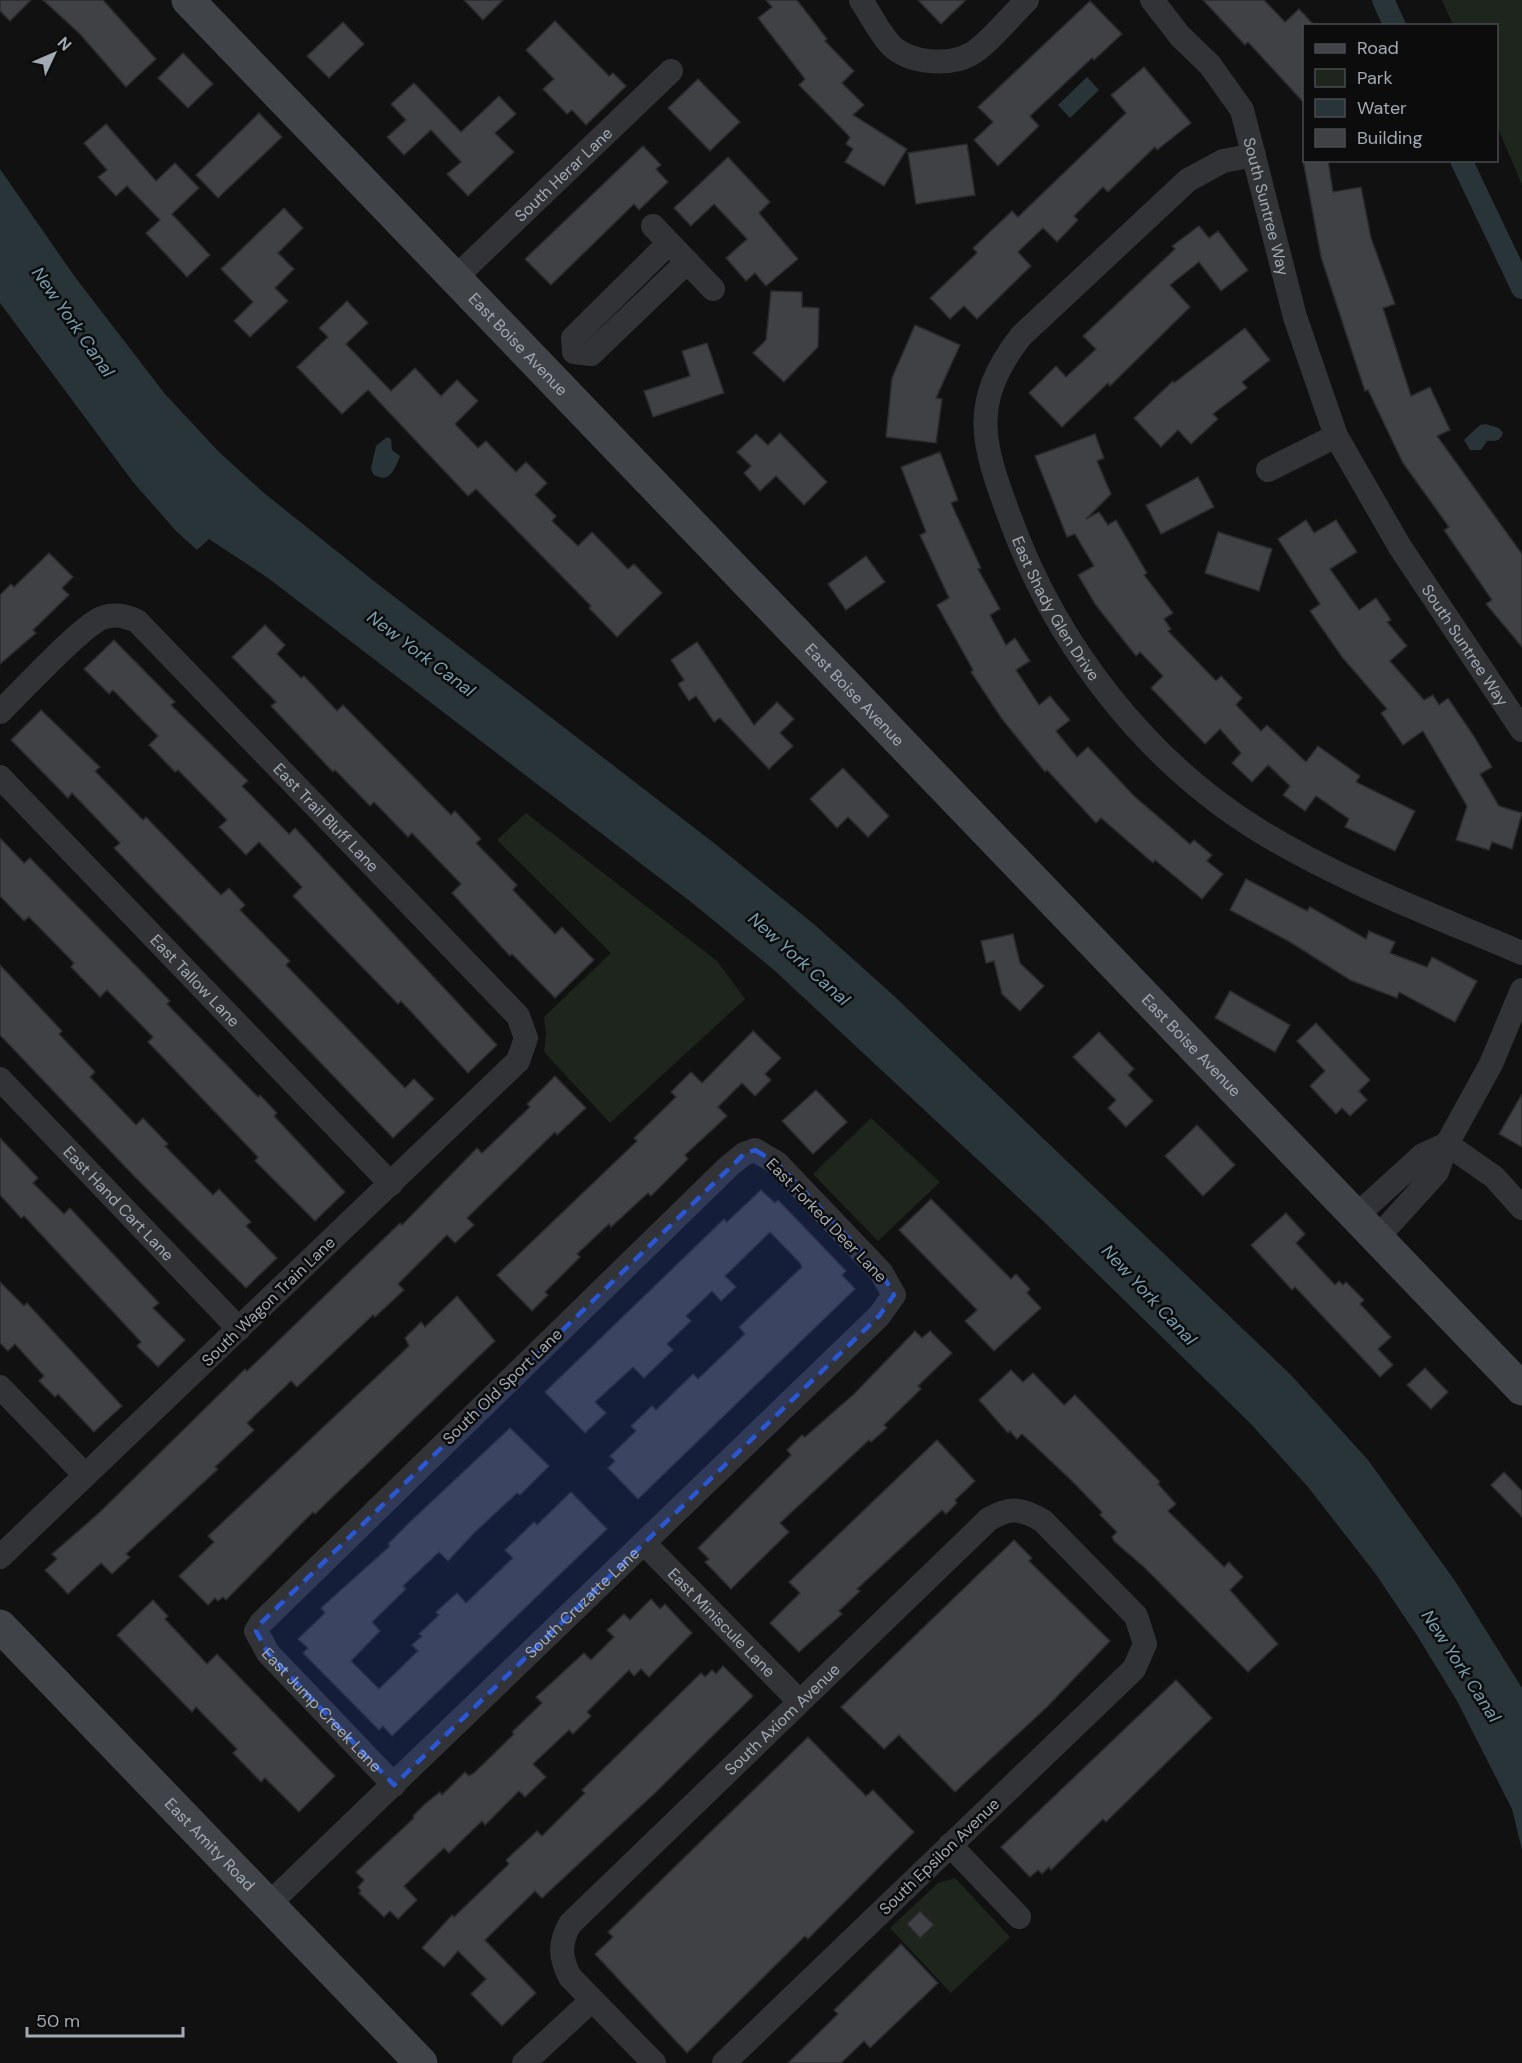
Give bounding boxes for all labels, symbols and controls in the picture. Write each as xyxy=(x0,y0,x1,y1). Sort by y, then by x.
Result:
north arrow xyxy=(24,24,84,84)
legend xyxy=(1303,24,1498,162)
text: N xyxy=(53,32,76,55)
text: Road xyxy=(1357,36,1399,60)
text: Park xyxy=(1357,66,1393,90)
text: Water xyxy=(1357,96,1407,120)
street label: South Herar Lane xyxy=(510,123,617,226)
text: Building xyxy=(1357,126,1422,150)
street label: South Suntree Way xyxy=(1238,135,1294,278)
water label: New York Canal xyxy=(26,262,120,383)
street label: East Boise Avenue xyxy=(464,288,572,400)
street label: East Shady Glen Drive xyxy=(1007,533,1104,685)
street label: South Suntree Way xyxy=(1417,580,1513,710)
water label: New York Canal xyxy=(362,605,481,703)
street label: East Boise Avenue xyxy=(800,639,909,751)
street label: East Trail Bluff Lane xyxy=(269,759,383,877)
water label: New York Canal xyxy=(743,907,856,1012)
street label: East Tallow Lane xyxy=(146,930,244,1032)
street label: East Boise Avenue xyxy=(1137,990,1246,1101)
street label: East Hand Cart Lane xyxy=(59,1142,178,1266)
street label: East Forked Deer Lane xyxy=(762,1154,892,1287)
street label: South Wagon Train Lane xyxy=(197,1232,340,1371)
water label: New York Canal xyxy=(1096,1240,1203,1351)
street label: South Old Sport Lane xyxy=(438,1324,567,1449)
street label: South Cruzatte Lane xyxy=(521,1543,644,1663)
street label: East Miniscule Lane xyxy=(663,1563,780,1682)
water label: New York Canal xyxy=(1416,1605,1507,1728)
street label: East Jump Creek Lane xyxy=(257,1643,386,1777)
street label: South Axiom Avenue xyxy=(720,1659,845,1780)
street label: South Epsilon Avenue xyxy=(875,1793,1004,1919)
street label: East Amity Road xyxy=(160,1794,260,1896)
scale bar xyxy=(27,2000,183,2038)
text: 50 m xyxy=(36,2009,80,2033)

